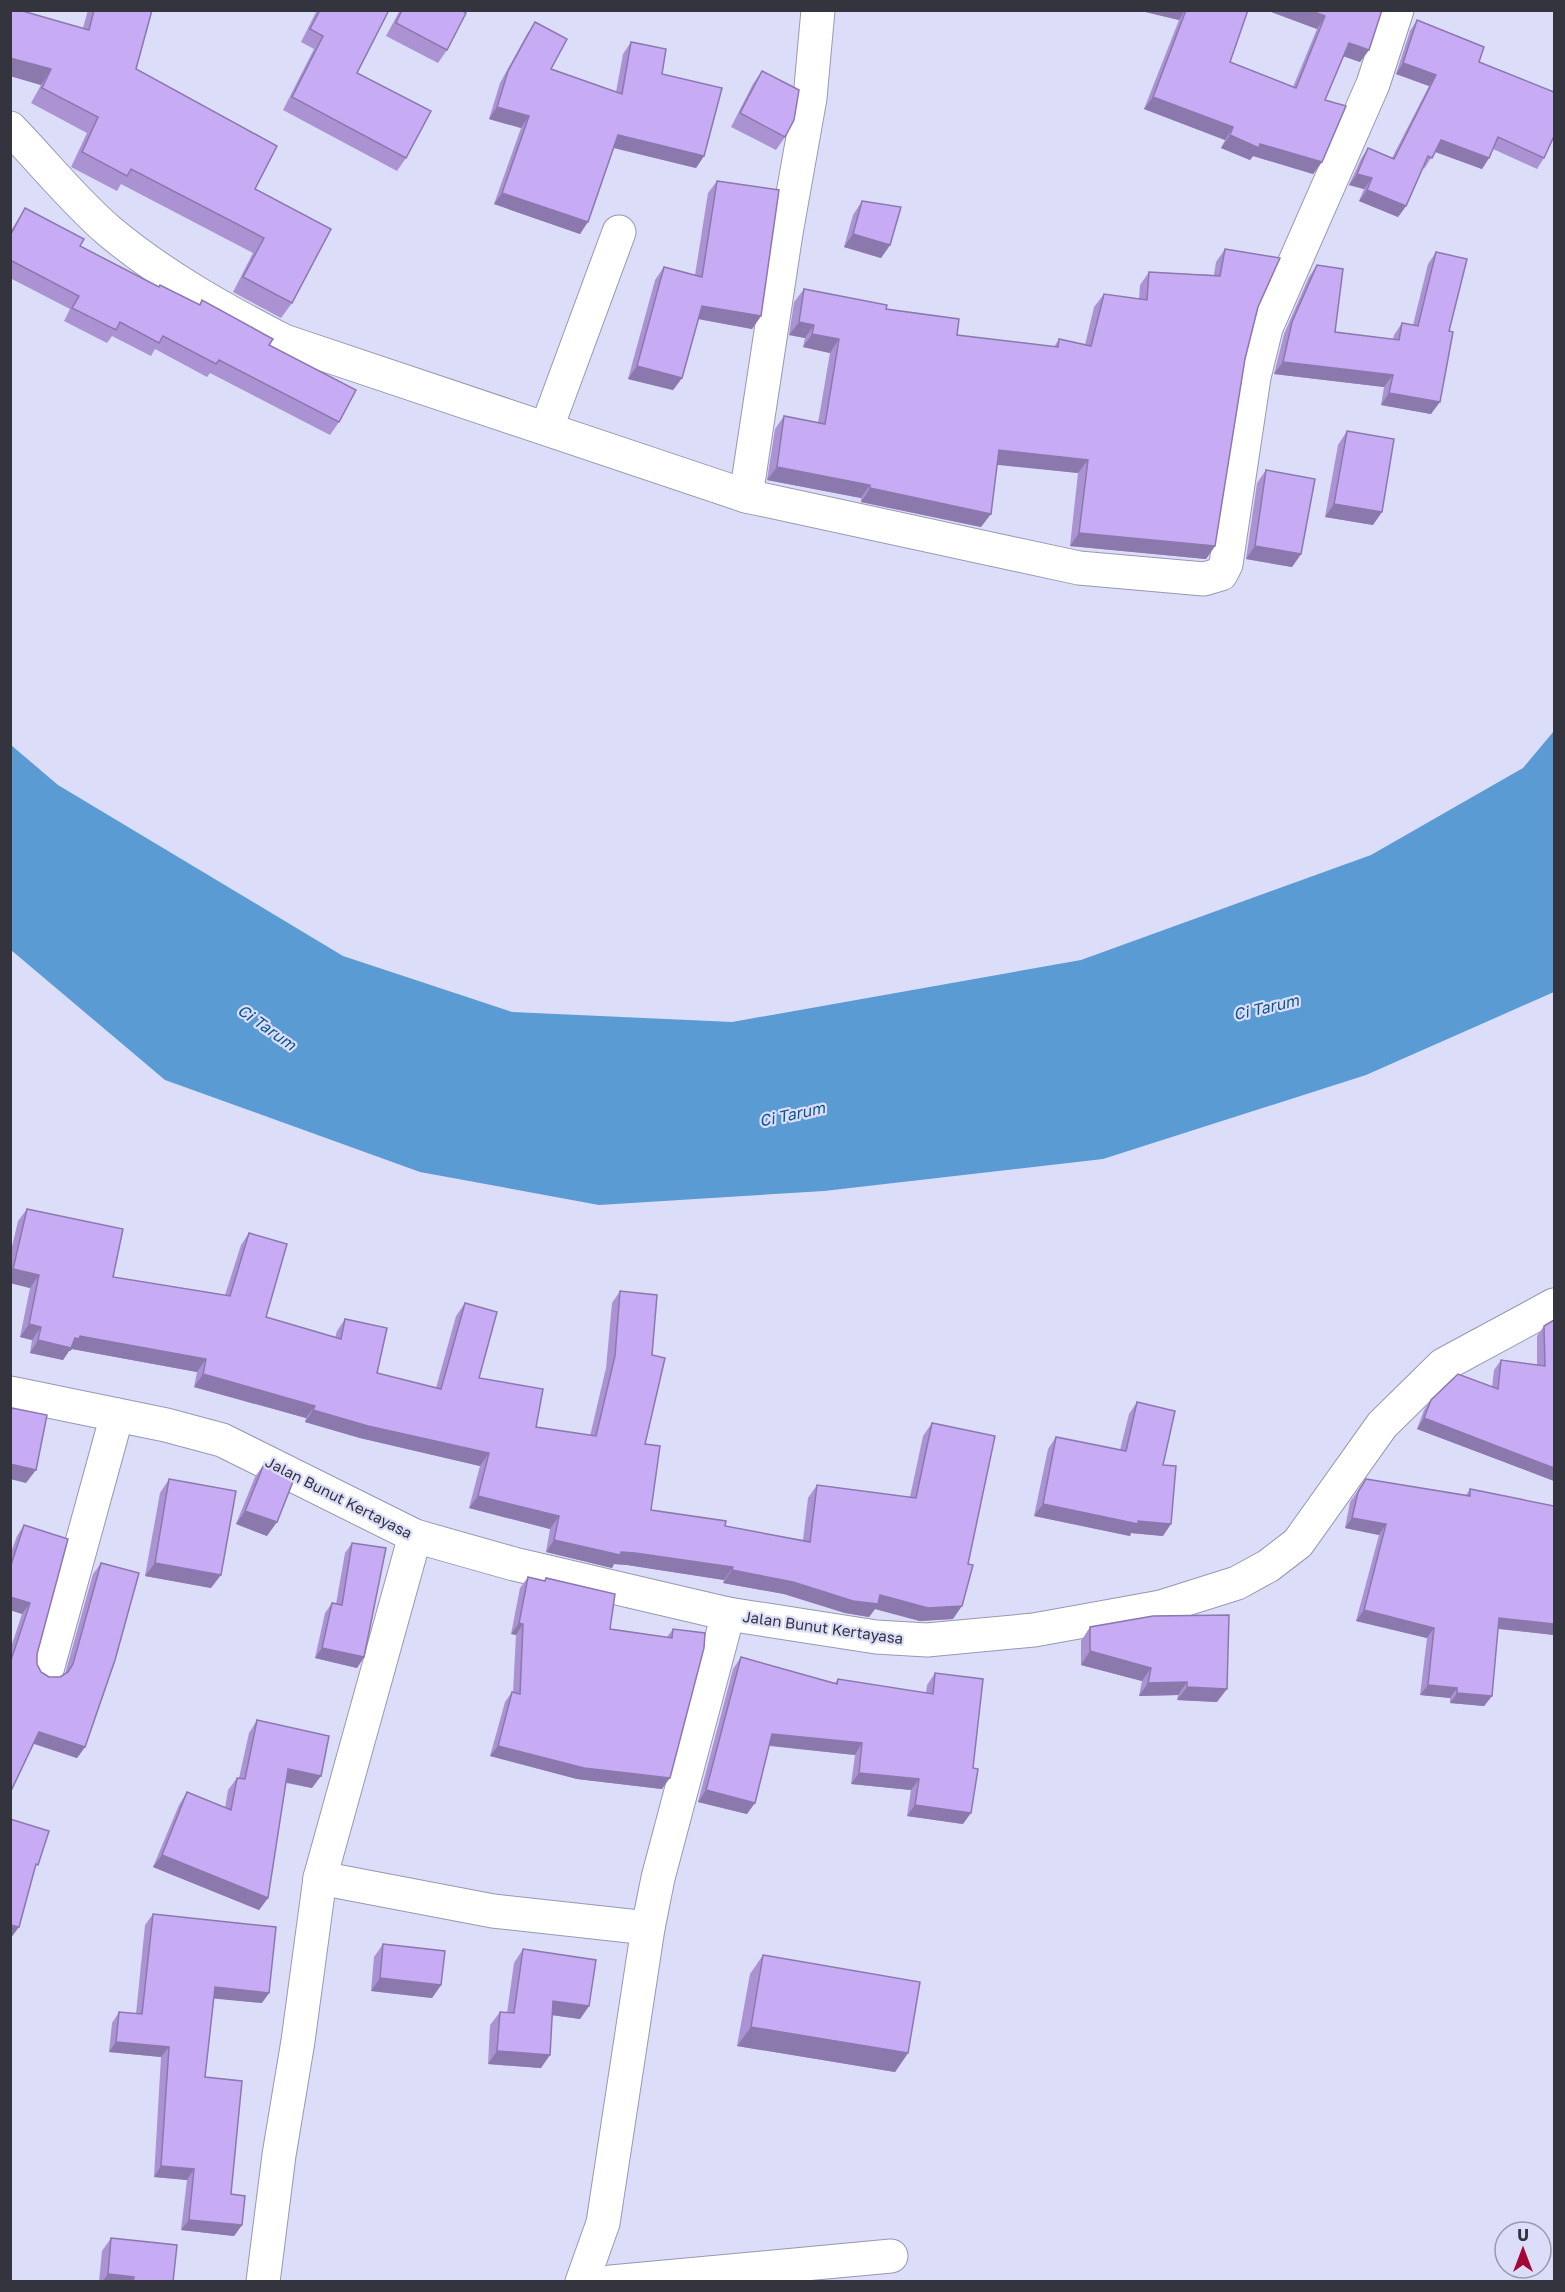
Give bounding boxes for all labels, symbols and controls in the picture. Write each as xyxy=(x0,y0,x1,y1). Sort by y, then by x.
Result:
water label: Ci Tarum xyxy=(1231,990,1302,1024)
water label: Ci Tarum xyxy=(234,1000,301,1055)
water label: Ci Tarum xyxy=(757,1097,828,1131)
street label: Jalan Bunut Kertayasa xyxy=(263,1452,415,1542)
street label: Jalan Bunut Kertayasa xyxy=(741,1607,905,1647)
north arrow xyxy=(1493,2220,1553,2280)
text: U xyxy=(1517,2225,1529,2245)

